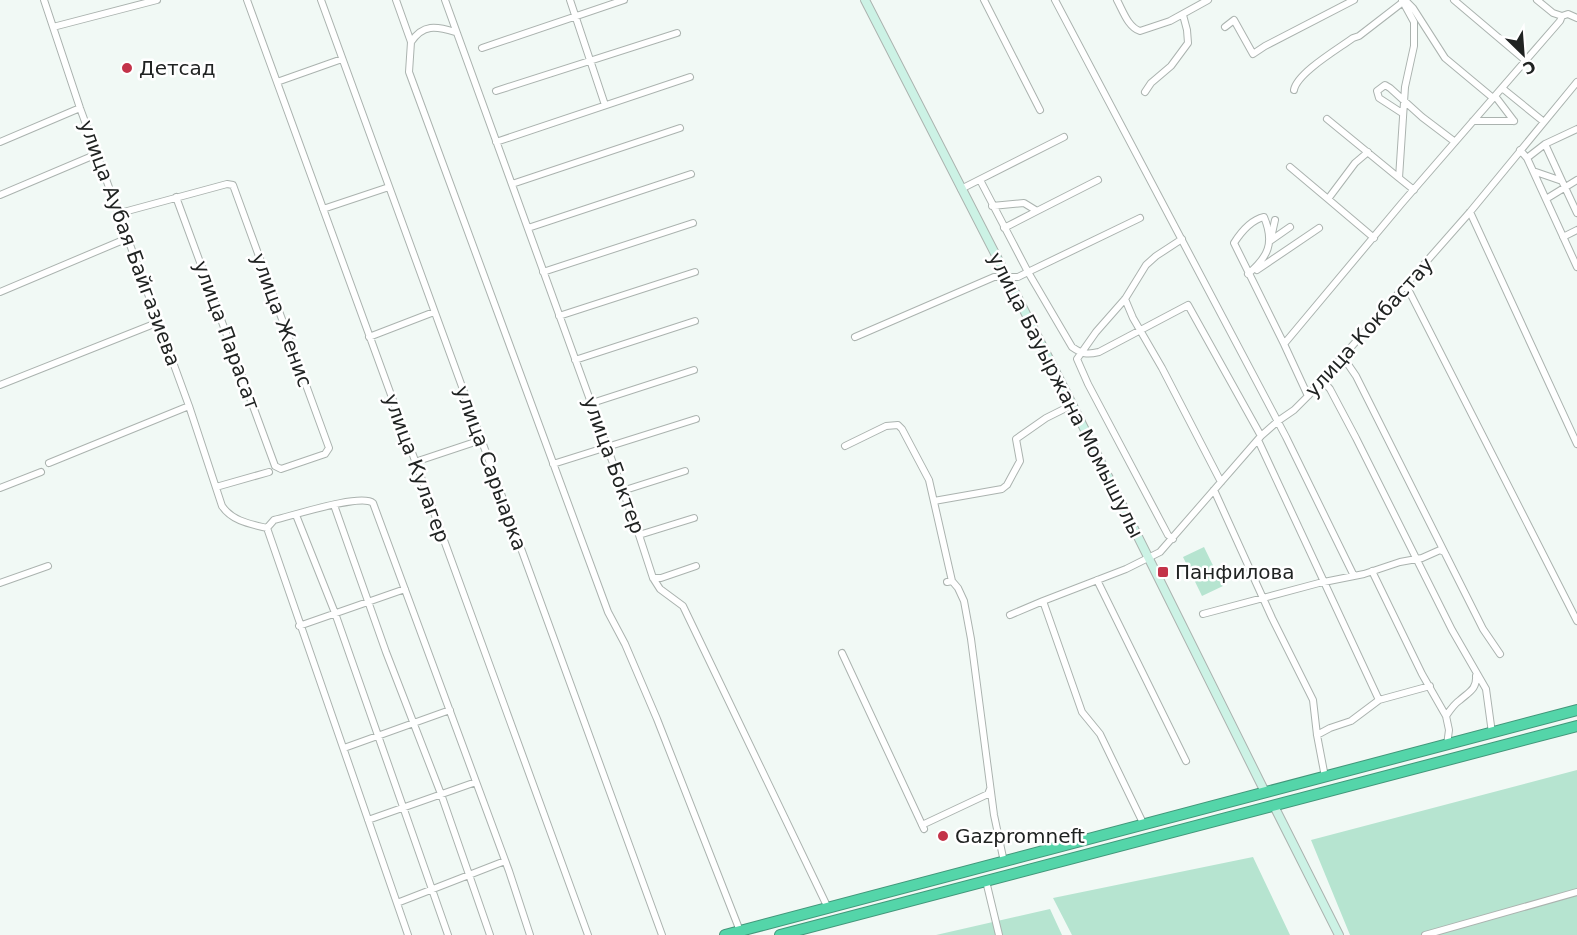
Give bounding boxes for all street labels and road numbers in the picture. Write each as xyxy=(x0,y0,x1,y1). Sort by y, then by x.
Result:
street label: улица Аубая Байгазиева xyxy=(74,117,186,369)
street label: улица Бауыржана Момышулы xyxy=(983,248,1149,542)
street label: улица Женис xyxy=(247,250,317,390)
street label: улица Кокбастау xyxy=(1300,252,1438,402)
street label: улица Парасат xyxy=(189,257,265,413)
street label: улица Сарыарка xyxy=(450,382,532,554)
street label: улица Кулагер xyxy=(379,390,455,546)
street label: улица Боктер xyxy=(578,393,650,537)

